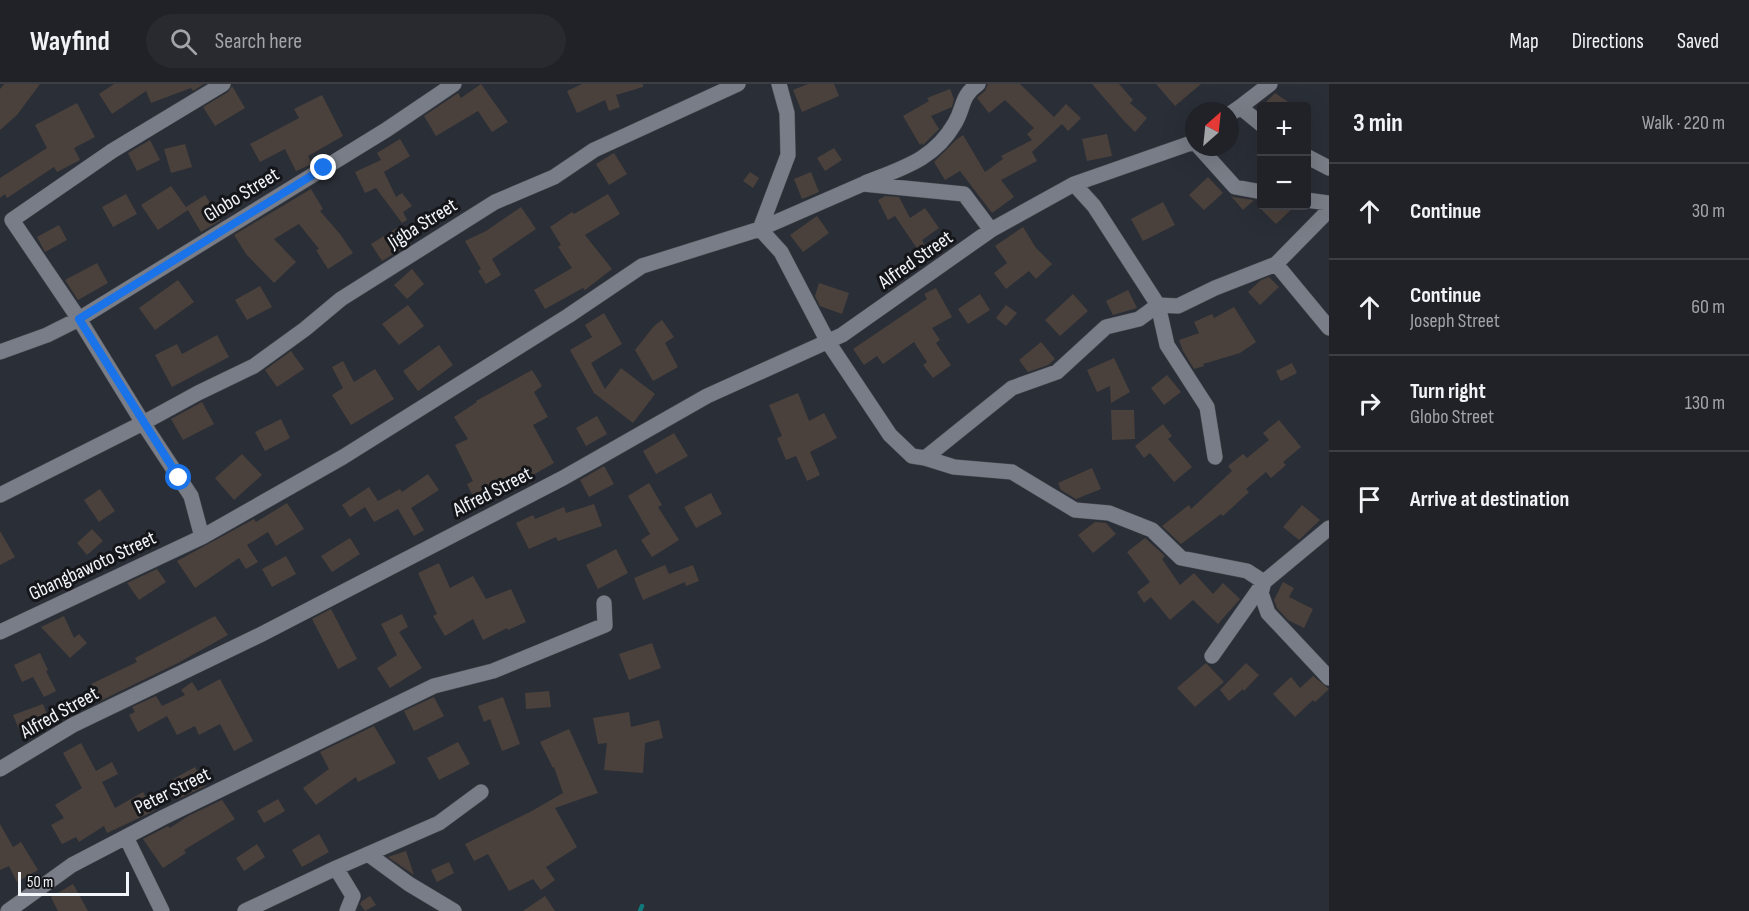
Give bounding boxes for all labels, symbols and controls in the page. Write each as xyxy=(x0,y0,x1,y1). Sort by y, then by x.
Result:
search box xyxy=(146,14,566,68)
text: Wayfind xyxy=(30,25,110,58)
icon: search xyxy=(167,25,200,58)
text: Search here xyxy=(215,28,302,55)
text: Map xyxy=(1509,29,1539,54)
text: Directions xyxy=(1572,29,1644,54)
text: Saved xyxy=(1677,29,1719,54)
north arrow xyxy=(1185,102,1239,156)
map controls xyxy=(1257,102,1311,210)
button: + xyxy=(1257,102,1311,156)
text: 3 min xyxy=(1353,108,1403,139)
text: Walk · 220 m xyxy=(1642,111,1725,135)
route end xyxy=(310,154,336,180)
button: − xyxy=(1257,156,1311,210)
street label: Globo Street xyxy=(200,162,284,227)
street label: Jigba Street xyxy=(383,193,462,255)
icon: ahead xyxy=(1353,195,1386,228)
text: Continue xyxy=(1410,198,1481,225)
text: 30 m xyxy=(1692,199,1725,223)
street label: Alfred Street xyxy=(873,225,957,295)
text: Continue xyxy=(1410,282,1481,309)
icon: ahead xyxy=(1353,291,1386,324)
text: 60 m xyxy=(1691,295,1725,319)
text: Joseph Street xyxy=(1410,309,1500,333)
text: Turn right xyxy=(1410,378,1486,405)
icon: right xyxy=(1353,387,1386,420)
text: 130 m xyxy=(1685,391,1725,415)
text: Globo Street xyxy=(1410,405,1494,429)
street label: Alfred Street xyxy=(448,462,536,522)
route start xyxy=(165,464,191,490)
icon: arrive xyxy=(1353,483,1386,516)
text: Arrive at destination xyxy=(1410,486,1569,513)
street label: Gbangbawoto Street xyxy=(25,526,160,606)
street label: Alfred Street xyxy=(15,682,103,745)
street label: Peter Street xyxy=(131,762,214,820)
scale bar xyxy=(18,869,129,896)
text: 50 m xyxy=(27,873,53,892)

